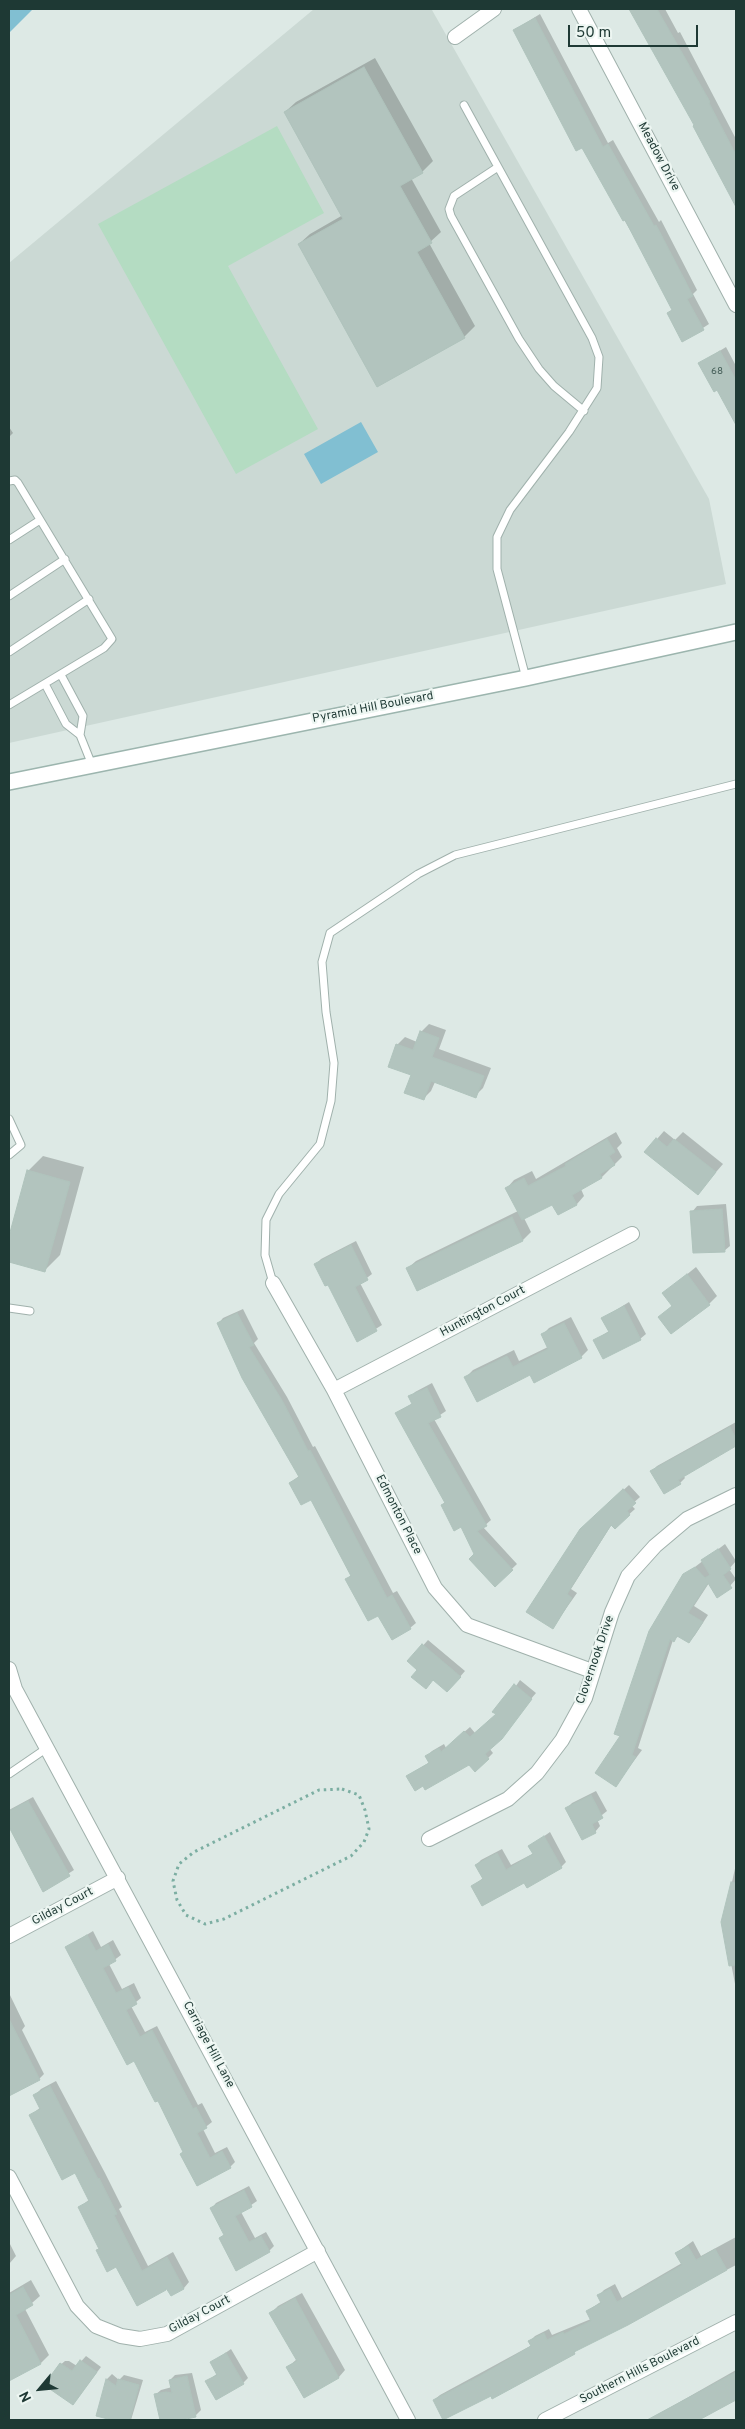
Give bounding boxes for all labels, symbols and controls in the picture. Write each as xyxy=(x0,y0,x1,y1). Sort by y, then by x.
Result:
scale bar xyxy=(570,15,700,47)
text: 50 m xyxy=(576,24,611,43)
street label: Meadow Drive xyxy=(634,120,682,194)
house number: 68 xyxy=(711,366,723,378)
street label: Pyramid Hill Boulevard xyxy=(311,689,435,727)
street label: Huntington Court xyxy=(438,1284,528,1340)
street label: Edmonton Place xyxy=(372,1473,424,1557)
street label: Clovernook Drive xyxy=(574,1614,618,1706)
street label: Gilday Court xyxy=(30,1885,96,1929)
street label: Carriage Hill Lane xyxy=(179,1999,237,2091)
street label: Gilday Court xyxy=(167,2293,233,2337)
street label: Southern Hills Boulevard xyxy=(578,2334,702,2408)
north arrow xyxy=(15,2364,65,2414)
text: N xyxy=(16,2388,36,2405)

